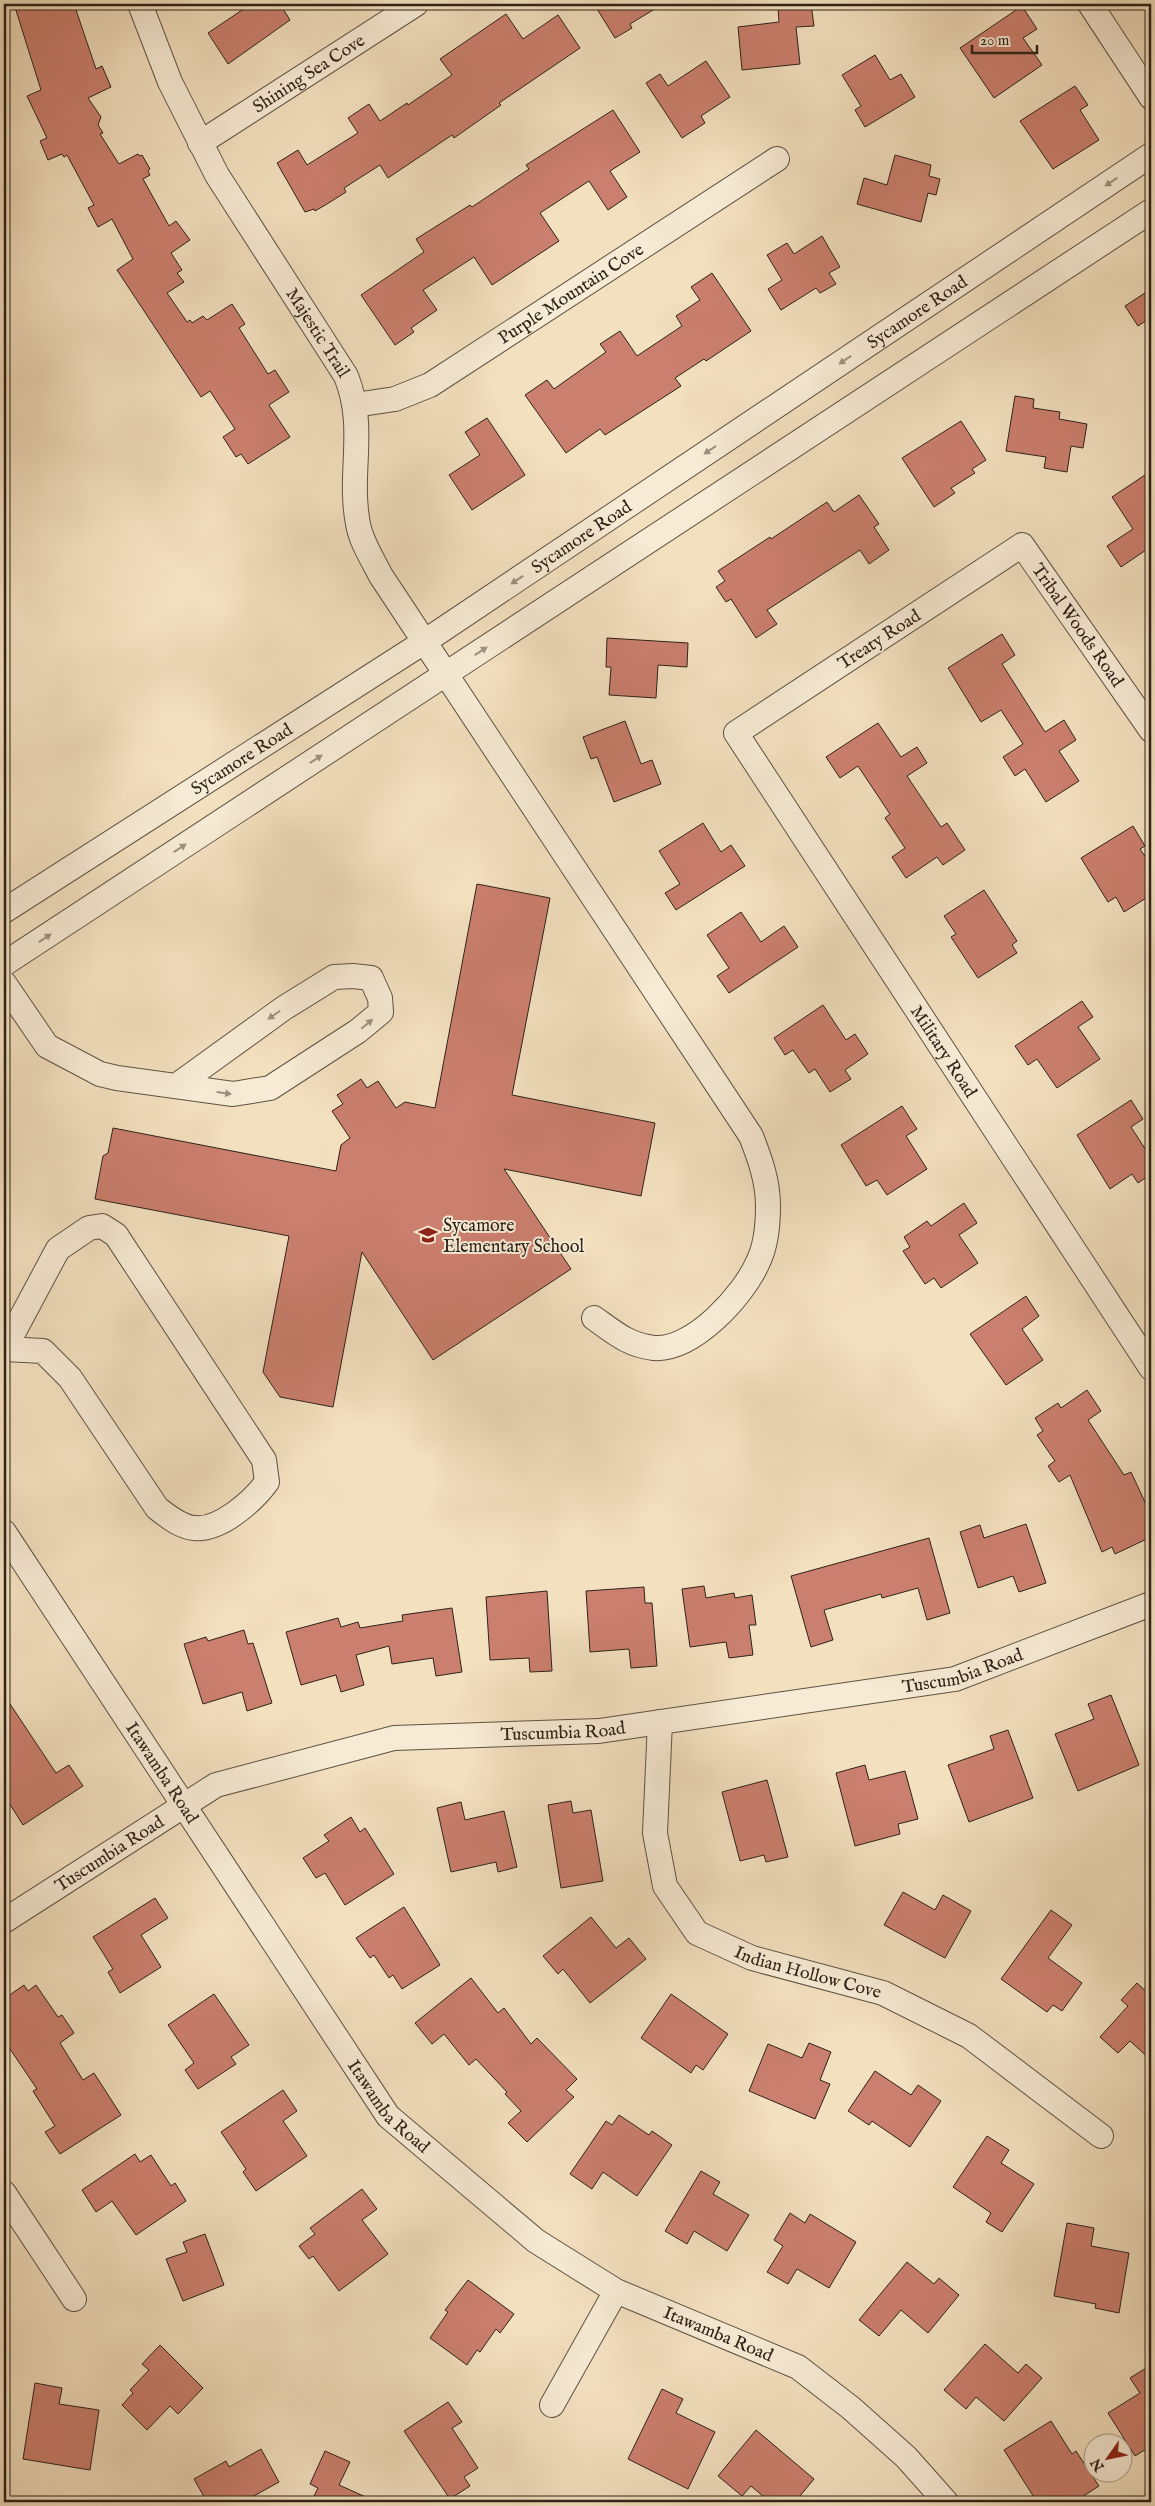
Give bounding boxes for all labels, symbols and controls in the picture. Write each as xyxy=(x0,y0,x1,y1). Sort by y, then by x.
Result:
scale bar xyxy=(972,22,1038,54)
street label: Shining Sea Cove xyxy=(249,30,370,119)
text: 20 m xyxy=(980,31,1010,50)
one-way arrow xyxy=(1104,177,1117,187)
street label: Purple Mountain Cove xyxy=(494,239,649,350)
street label: Sycamore Road xyxy=(863,271,973,355)
street label: Majestic Trail xyxy=(280,284,354,383)
one-way arrow xyxy=(838,355,852,365)
one-way arrow xyxy=(703,445,717,455)
street label: Sycamore Road xyxy=(527,496,637,580)
street label: Tribal Woods Road xyxy=(1026,560,1128,692)
one-way arrow xyxy=(510,575,523,585)
street label: Treaty Road xyxy=(834,605,926,676)
one-way arrow xyxy=(475,646,488,656)
street label: Sycamore Road xyxy=(187,719,298,801)
one-way arrow xyxy=(310,755,323,764)
one-way arrow xyxy=(174,844,187,853)
one-way arrow xyxy=(38,933,51,942)
street label: Military Road xyxy=(904,1002,981,1103)
one-way arrow xyxy=(267,1010,281,1020)
one-way arrow xyxy=(360,1018,373,1029)
one-way arrow xyxy=(217,1089,233,1097)
place label: Sycamore Elementary School xyxy=(443,1215,584,1259)
school or university icon: Sycamore Elementary School xyxy=(417,1224,439,1246)
street label: Tuscumbia Road xyxy=(901,1644,1027,1700)
street label: Tuscumbia Road xyxy=(500,1717,627,1747)
street label: Itawamba Road xyxy=(119,1718,203,1829)
street label: Tuscumbia Road xyxy=(51,1811,169,1898)
street label: Indian Hollow Cove xyxy=(730,1941,884,2005)
street label: Itawamba Road xyxy=(341,2056,434,2159)
street label: Itawamba Road xyxy=(660,2302,777,2368)
north arrow xyxy=(1082,2434,1132,2484)
text: N xyxy=(1087,2455,1109,2475)

